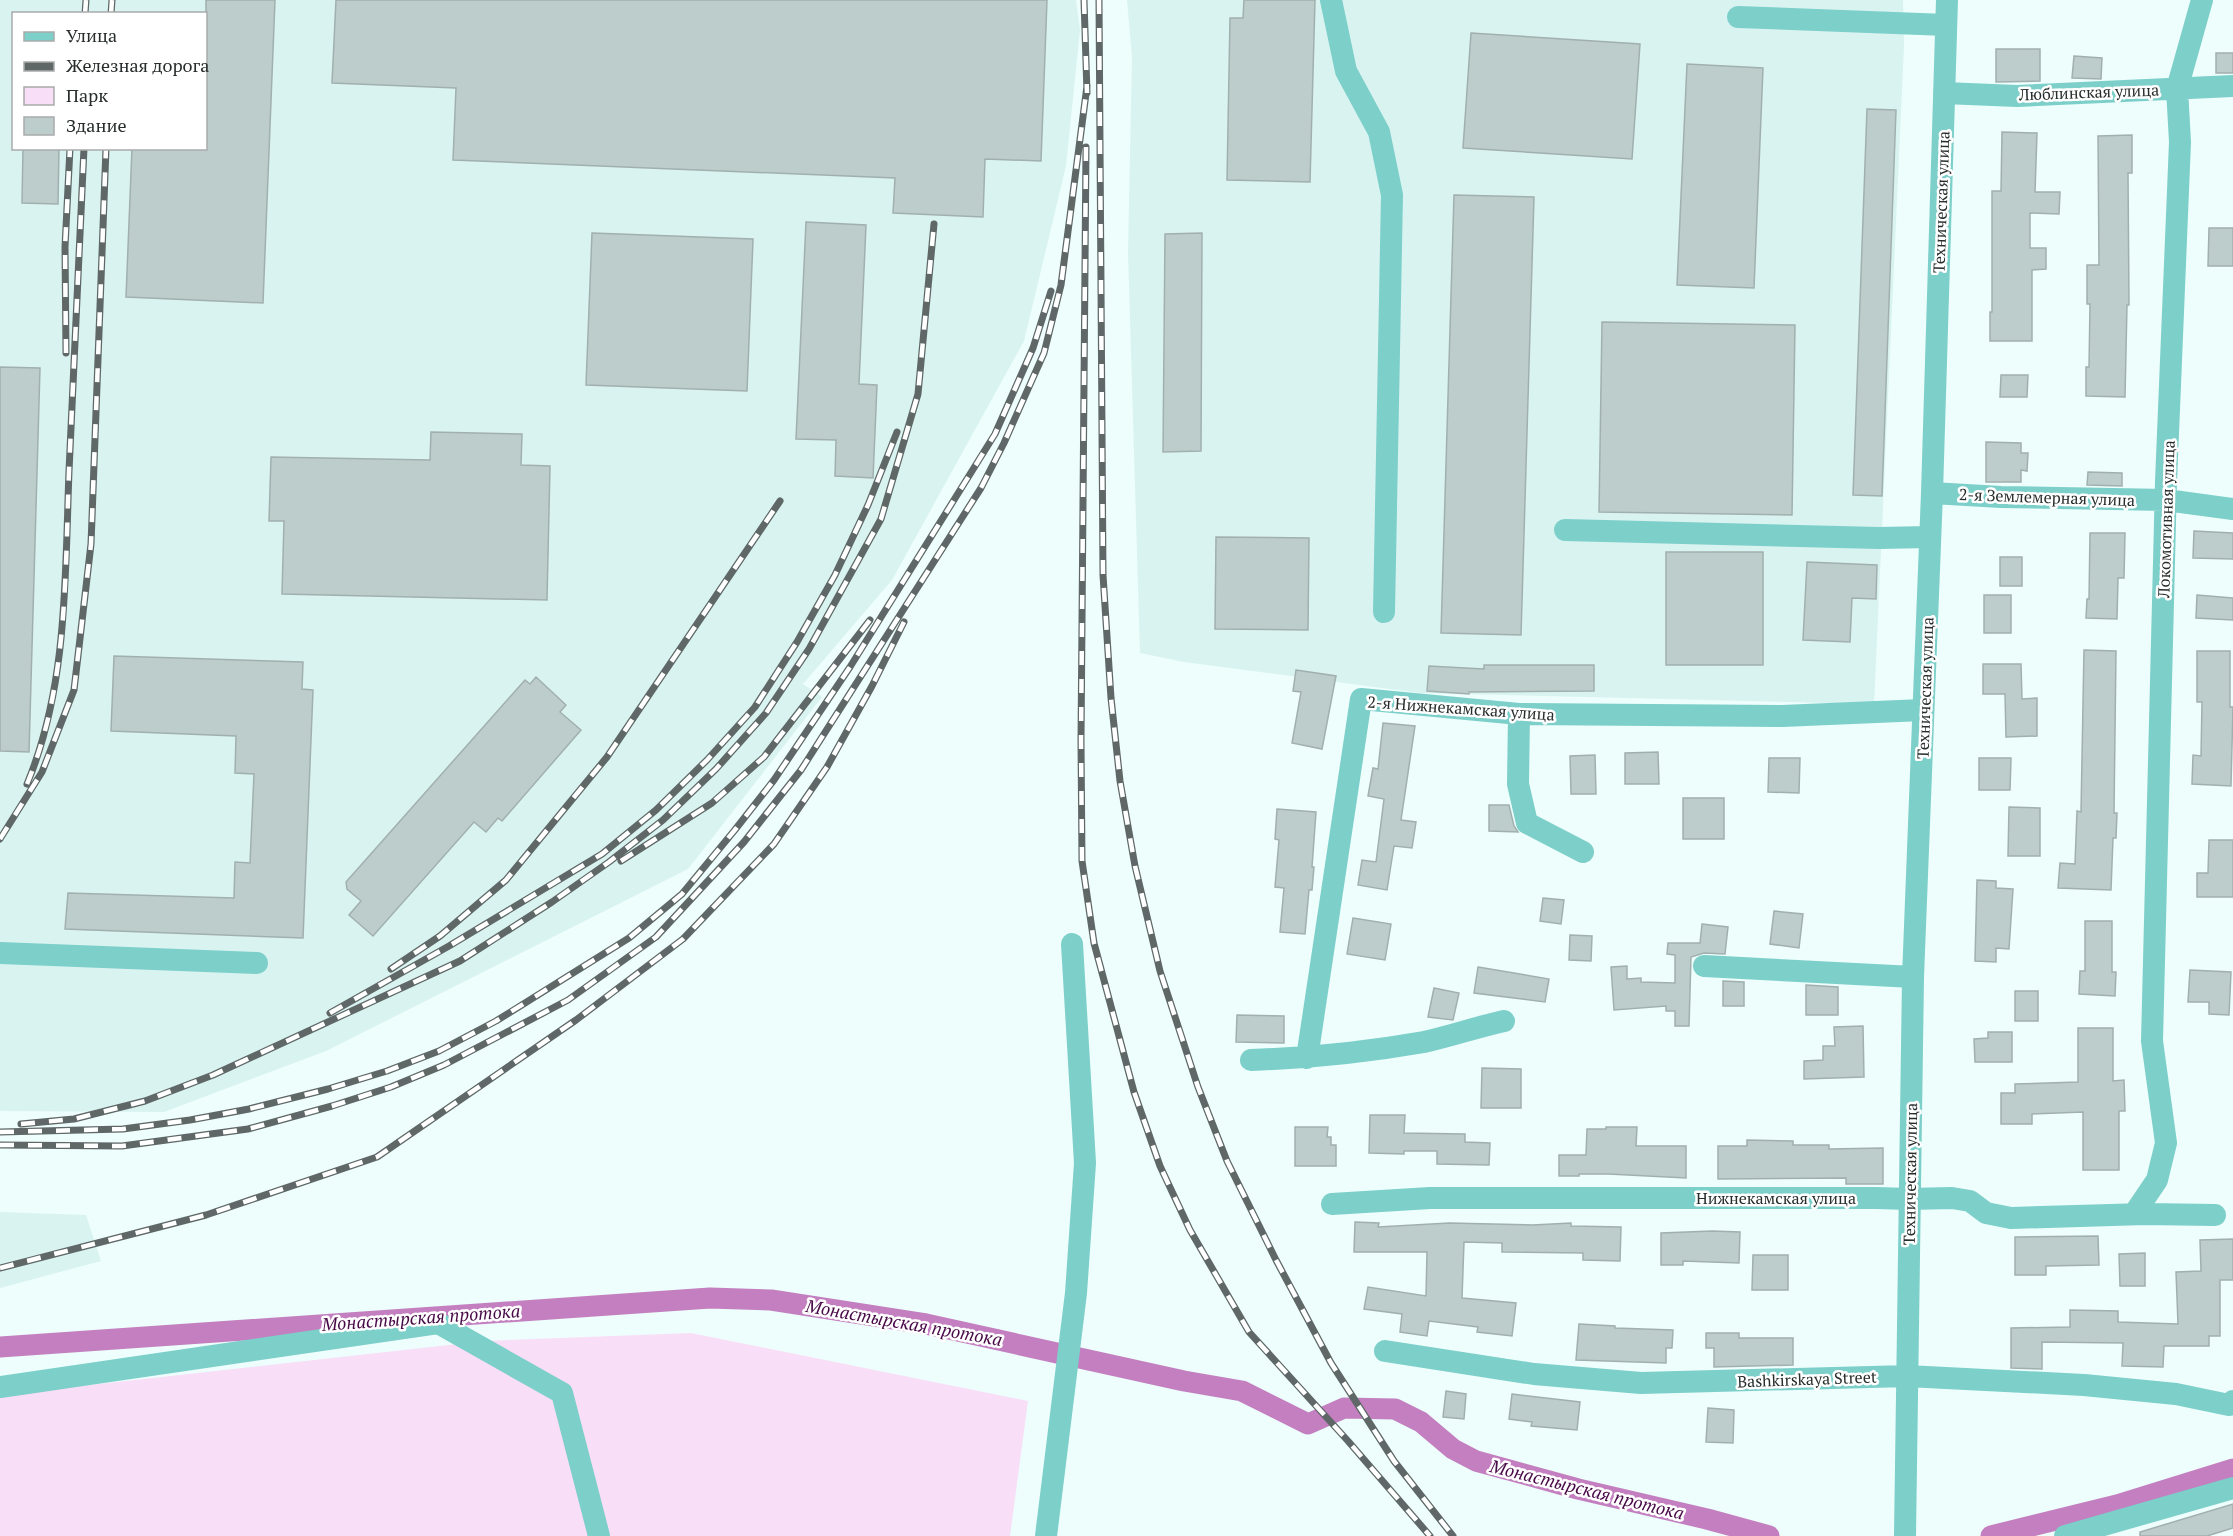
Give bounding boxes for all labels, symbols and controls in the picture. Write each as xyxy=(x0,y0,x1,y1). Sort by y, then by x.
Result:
legend xyxy=(12,12,207,150)
text: Улица xyxy=(66,23,117,47)
text: Железная дорога xyxy=(66,53,209,77)
street label: Люблинская улица xyxy=(2018,79,2159,105)
text: Парк xyxy=(66,83,108,107)
text: Здание xyxy=(66,113,126,137)
street label: Техническая улица xyxy=(1928,131,1954,273)
street label: Локомотивная улица xyxy=(2152,440,2180,599)
street label: 2-я Землемерная улица xyxy=(1959,483,2135,511)
street label: Техническая улица xyxy=(1912,617,1938,759)
street label: 2-я Нижнекамская улица xyxy=(1367,690,1555,726)
street label: Техническая улица xyxy=(1898,1103,1922,1245)
street label: Нижнекамская улица xyxy=(1696,1187,1856,1209)
water label: Монастырская протока xyxy=(803,1293,1004,1351)
water label: Монастырская протока xyxy=(320,1298,521,1336)
street label: Bashkirskaya Street xyxy=(1737,1366,1877,1392)
water label: Монастырская протока xyxy=(1487,1453,1687,1525)

